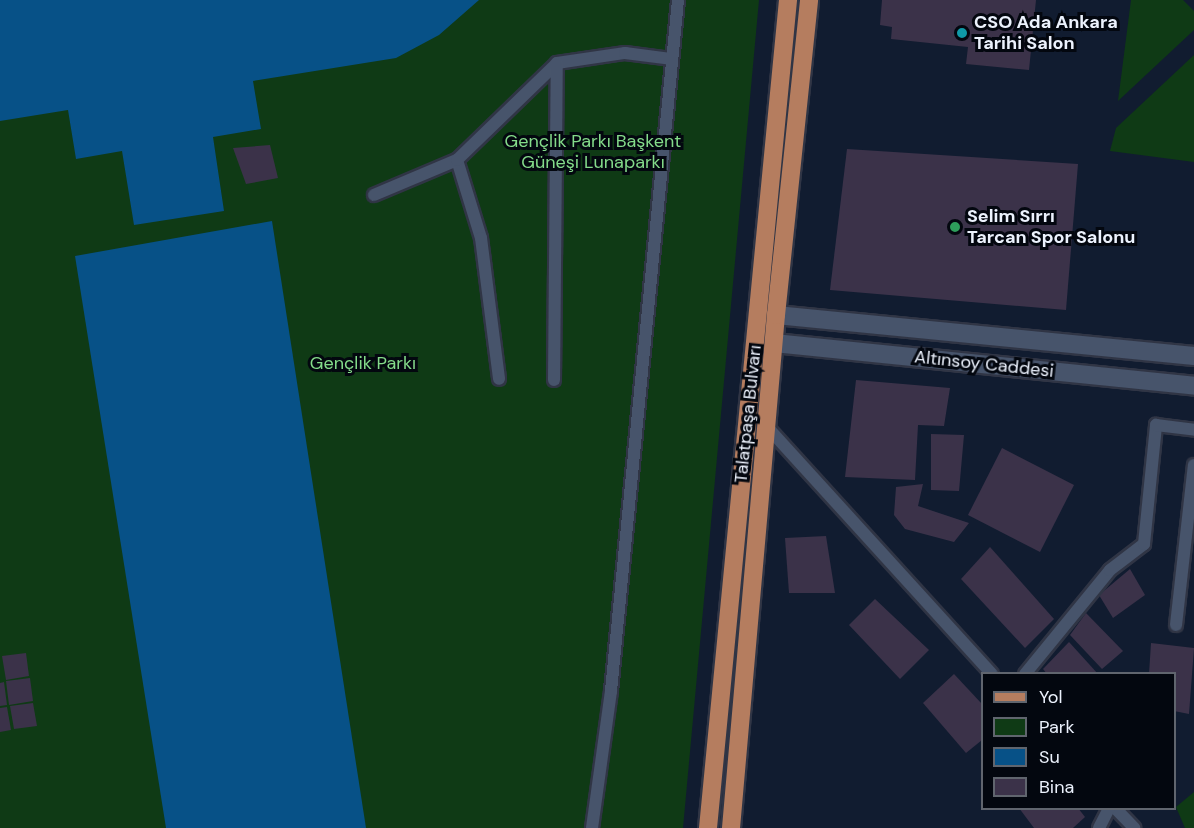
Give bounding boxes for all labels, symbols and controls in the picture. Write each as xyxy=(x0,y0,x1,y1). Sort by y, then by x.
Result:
place label: CSO Ada Ankara Tarihi Salon xyxy=(974,12,1118,54)
marker: CSO Ada Ankara Tarihi Salon xyxy=(955,26,969,40)
park label: Gençlik Parkı Başkent Güneşi Lunaparkı xyxy=(505,131,681,174)
place label: Selim Sırrı Tarcan Spor Salonu xyxy=(967,206,1135,248)
marker: Selim Sırrı Tarcan Spor Salonu xyxy=(948,220,962,234)
street label: Talatpaşa Bulvarı xyxy=(730,344,766,484)
street label: Altınsoy Caddesi xyxy=(913,346,1055,382)
park label: Gençlik Parkı xyxy=(310,352,416,374)
legend xyxy=(981,672,1176,810)
text: Yol xyxy=(1039,685,1063,709)
text: Park xyxy=(1039,715,1075,739)
text: Su xyxy=(1039,745,1060,769)
text: Bina xyxy=(1039,775,1074,799)

